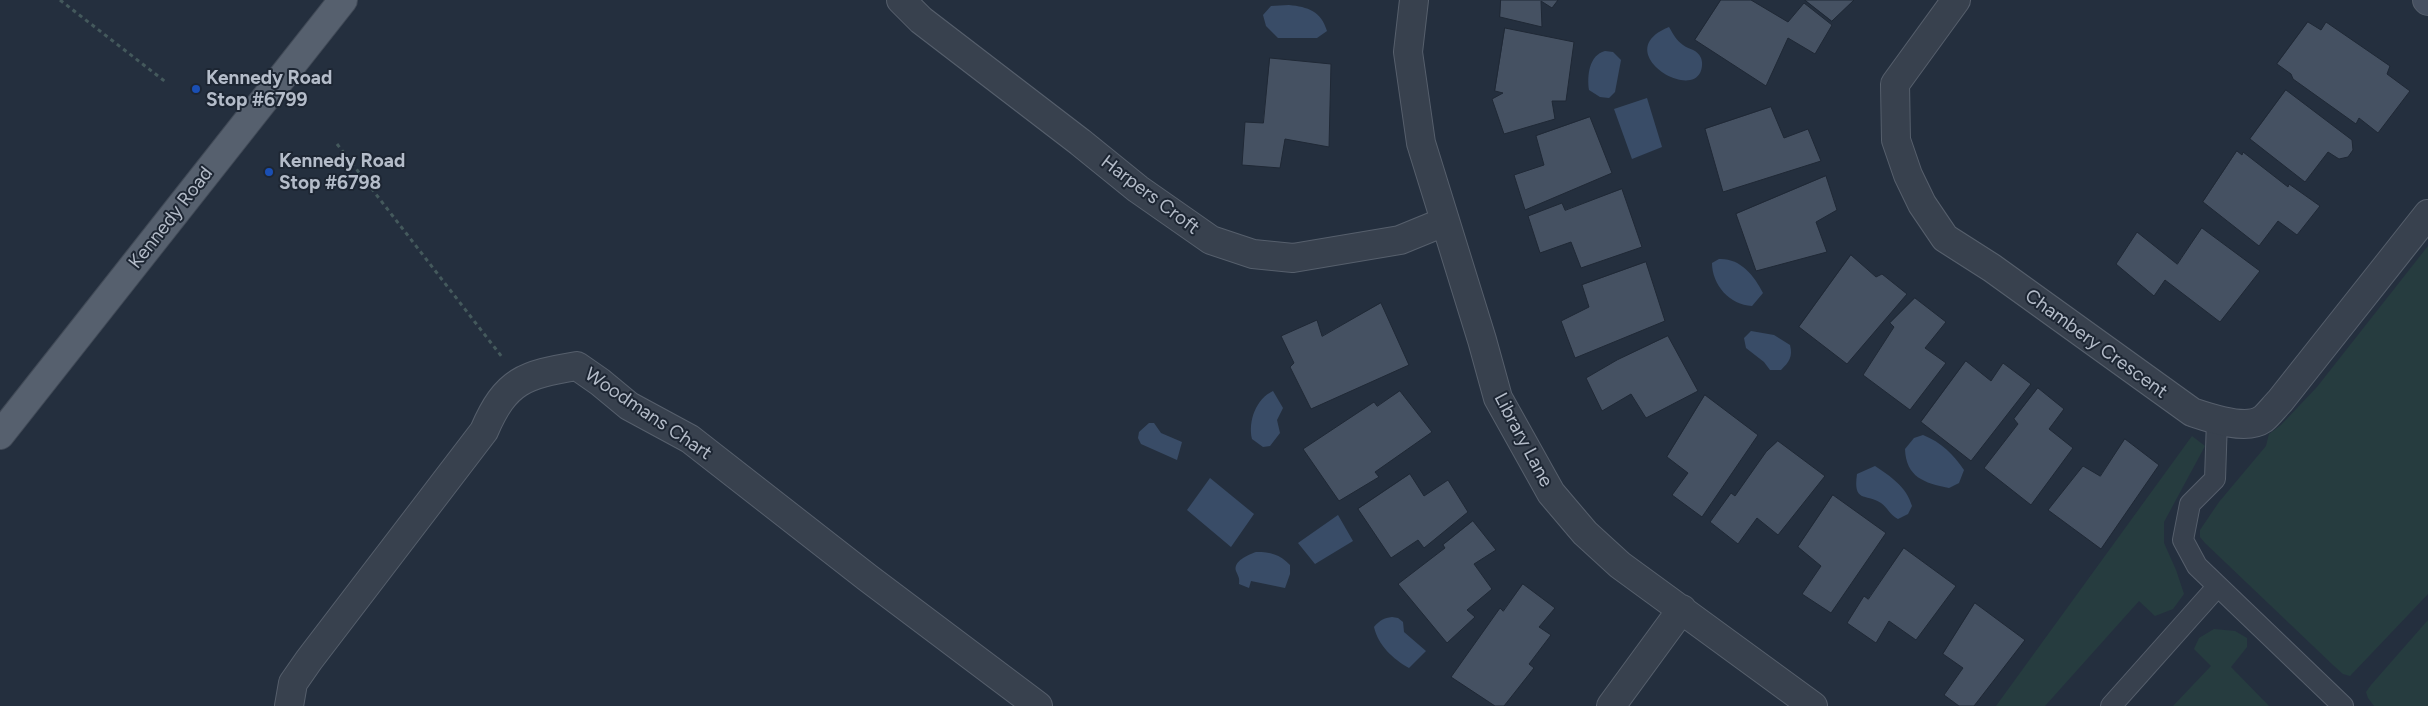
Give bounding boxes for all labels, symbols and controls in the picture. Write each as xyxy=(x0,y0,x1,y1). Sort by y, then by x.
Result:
place label: Kennedy Road Stop #6799 xyxy=(206,67,332,111)
marker: Kennedy Road Stop #6799 xyxy=(190,83,202,95)
place label: Kennedy Road Stop #6798 xyxy=(279,150,405,194)
street label: Harpers Croft xyxy=(1096,151,1204,239)
street label: Kennedy Road xyxy=(124,163,218,273)
marker: Kennedy Road Stop #6798 xyxy=(263,166,275,178)
street label: Chambery Crescent xyxy=(2020,285,2172,403)
street label: Woodmans Chart xyxy=(580,363,716,465)
street label: Library Lane xyxy=(1489,389,1557,491)

